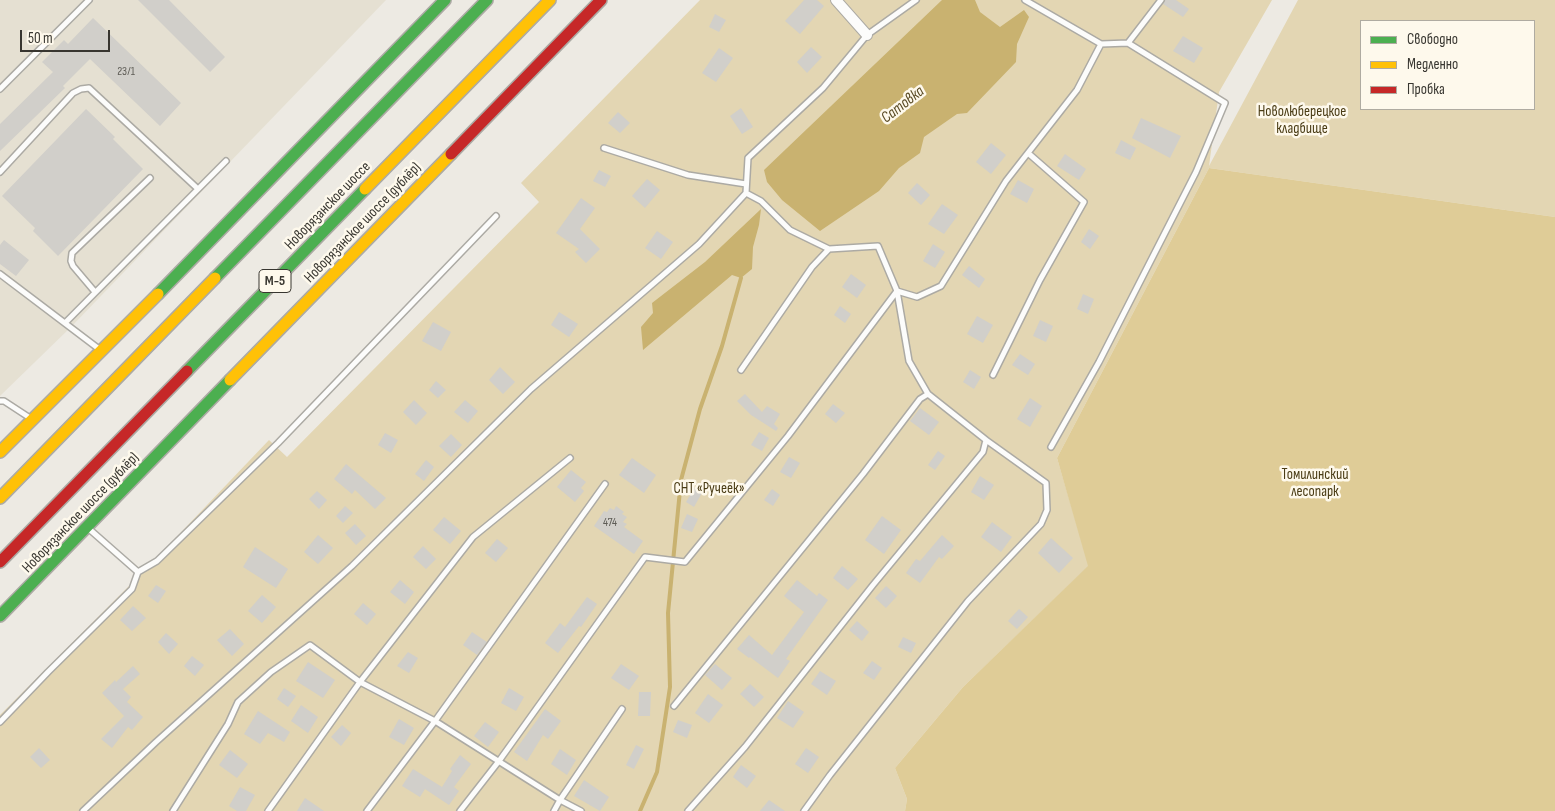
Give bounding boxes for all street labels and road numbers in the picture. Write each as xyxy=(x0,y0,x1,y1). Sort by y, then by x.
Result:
street label: Новорязанское шоссе xyxy=(281,158,375,254)
street label: Новорязанское шоссе (дублёр) xyxy=(301,159,425,287)
road number: М-5 xyxy=(259,270,291,292)
street label: Новорязанское шоссе (дублёр) xyxy=(19,449,143,577)

